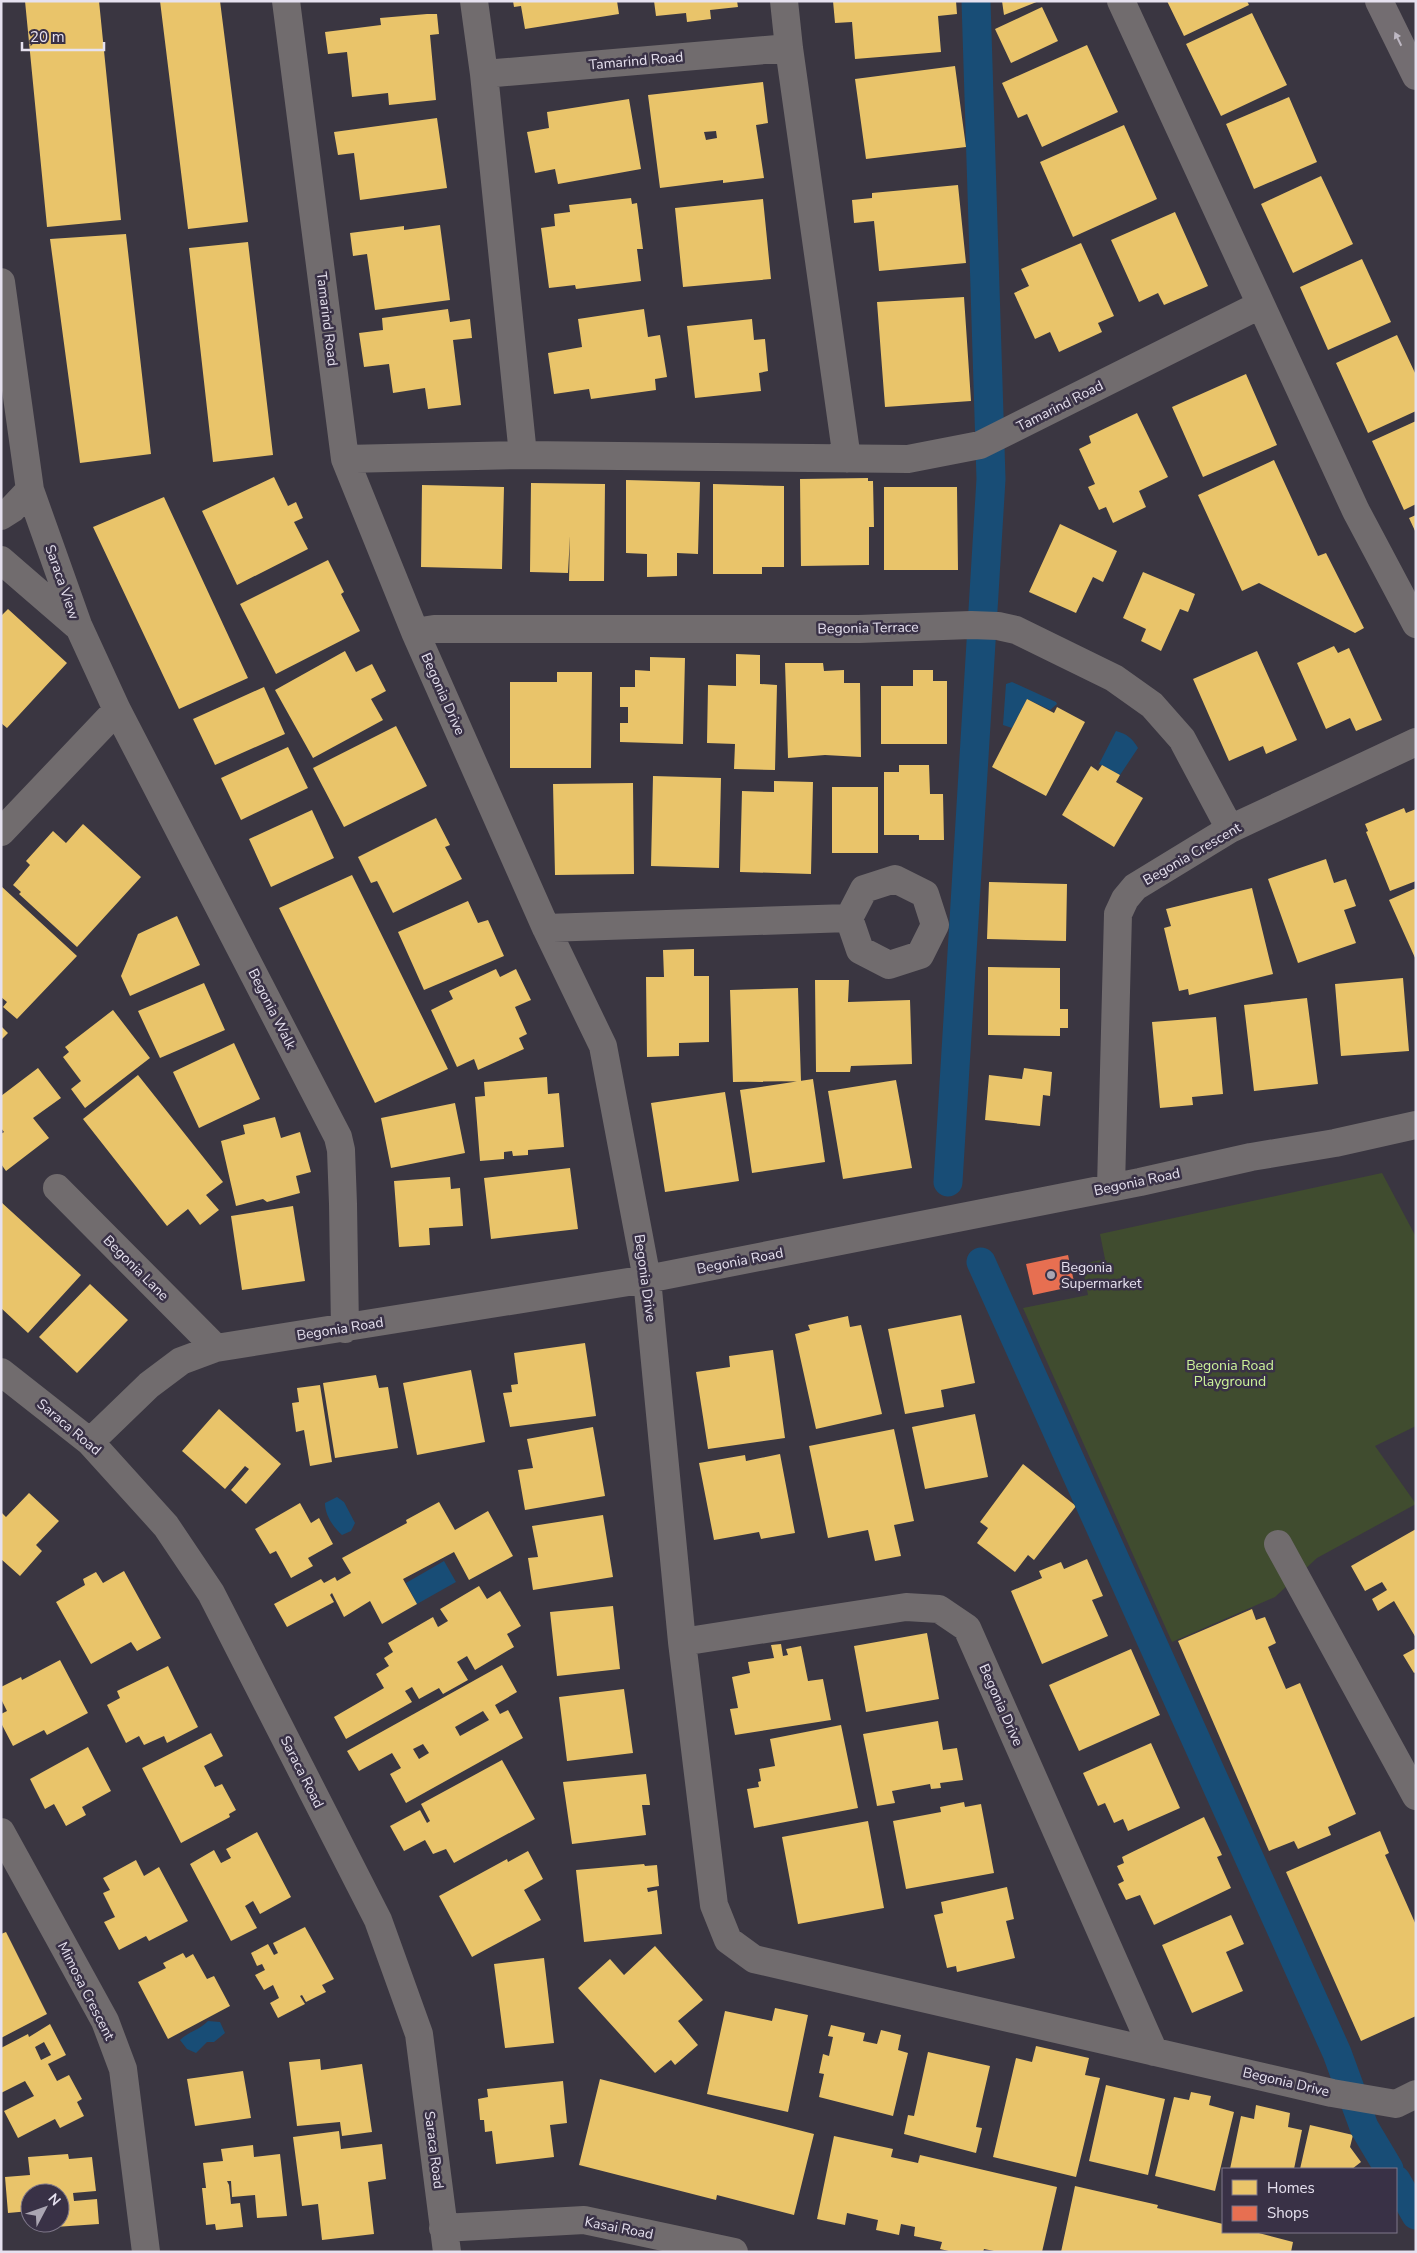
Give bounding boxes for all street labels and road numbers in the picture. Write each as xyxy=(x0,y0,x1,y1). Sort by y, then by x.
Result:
street label: Tamarind Road xyxy=(588,47,684,75)
street label: Tamarind Road xyxy=(312,271,342,367)
street label: Tamarind Road xyxy=(1013,376,1107,436)
street label: Saraca View xyxy=(40,542,84,622)
street label: Begonia Terrace xyxy=(817,618,919,638)
street label: Begonia Drive xyxy=(416,650,470,738)
street label: Begonia Crescent xyxy=(1139,818,1245,890)
street label: Begonia Walk xyxy=(243,965,301,1054)
street label: Begonia Road xyxy=(1092,1164,1182,1200)
street label: Begonia Lane xyxy=(99,1231,173,1305)
street label: Begonia Drive xyxy=(629,1233,661,1323)
street label: Begonia Road xyxy=(695,1243,785,1279)
street label: Begonia Road xyxy=(295,1313,385,1345)
street label: Saraca Road xyxy=(33,1395,105,1459)
street label: Begonia Drive xyxy=(974,1661,1028,1749)
street label: Saraca Road xyxy=(276,1733,328,1811)
street label: Mimosa Crescent xyxy=(53,1939,119,2043)
street label: Begonia Drive xyxy=(1241,2063,1331,2101)
street label: Saraca Road xyxy=(420,2110,448,2190)
street label: Kasai Road xyxy=(583,2212,655,2244)

